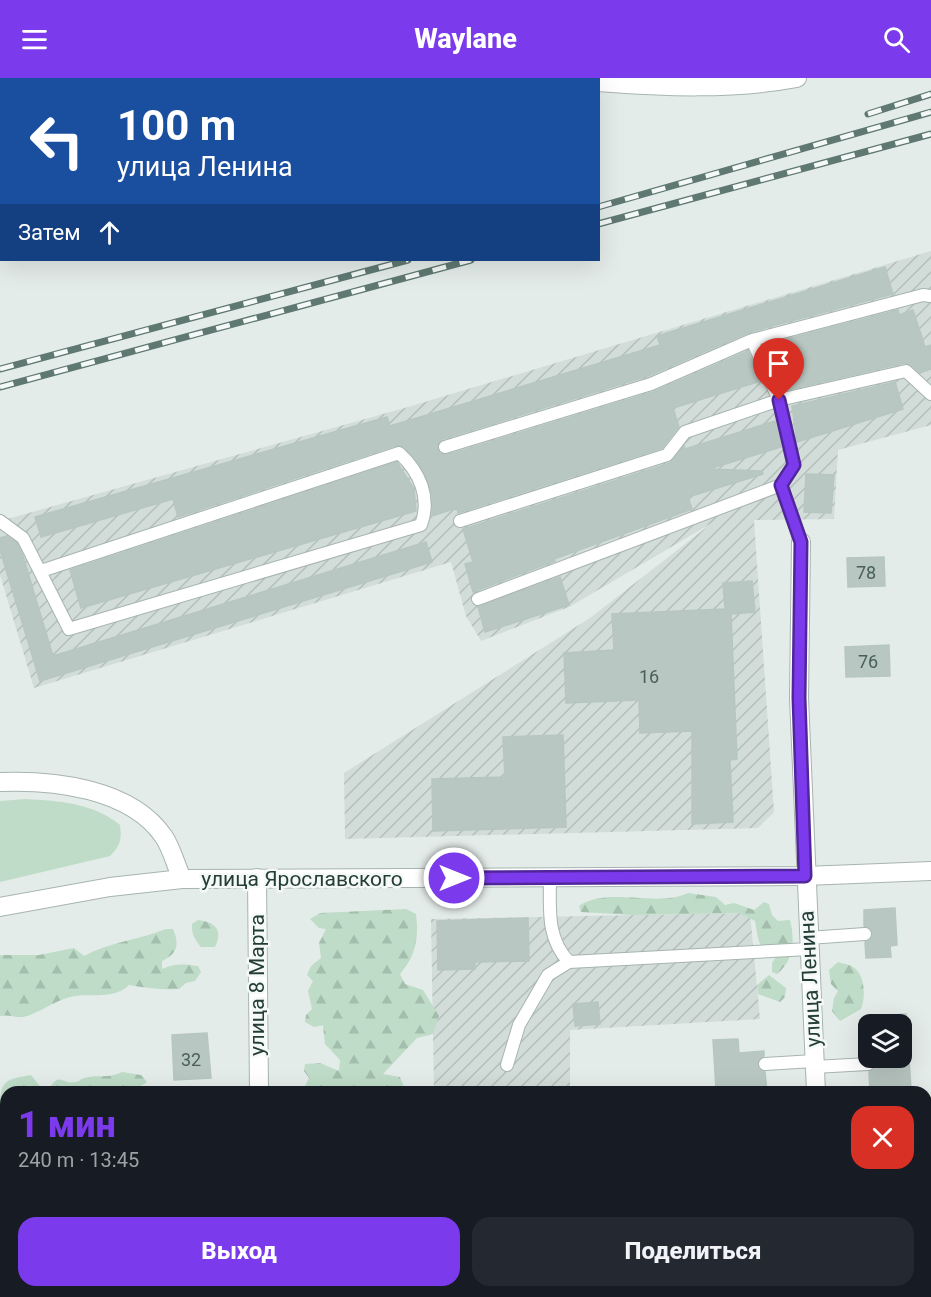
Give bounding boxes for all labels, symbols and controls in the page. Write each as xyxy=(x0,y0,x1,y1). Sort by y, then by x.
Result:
icon: menu xyxy=(18,23,51,56)
text: Waylane xyxy=(414,23,517,55)
icon: search xyxy=(880,23,913,56)
text: 100 m xyxy=(117,101,236,150)
icon: left xyxy=(18,102,96,180)
text: улица Ленина xyxy=(117,151,293,183)
icon: ahead xyxy=(93,216,126,249)
text: Затем xyxy=(18,220,81,245)
pin xyxy=(753,338,804,400)
icon: arrive xyxy=(762,347,795,380)
house number: 78 xyxy=(856,562,876,583)
house number: 76 xyxy=(858,651,878,672)
house number: 16 xyxy=(639,666,659,687)
position arrow xyxy=(422,846,486,910)
street label: улица Ярославского xyxy=(201,867,403,891)
street label: улица Ленина xyxy=(794,910,826,1048)
street label: улица 8 Марта xyxy=(245,914,269,1056)
map controls xyxy=(858,1014,912,1068)
button: layers xyxy=(858,1014,912,1068)
house number: 32 xyxy=(181,1049,201,1070)
text: 1 мин xyxy=(18,1104,116,1146)
button: close xyxy=(851,1106,914,1169)
text: 240 m · 13:45 xyxy=(18,1148,139,1172)
button: Выход xyxy=(18,1217,460,1286)
button: Поделиться xyxy=(472,1217,914,1286)

